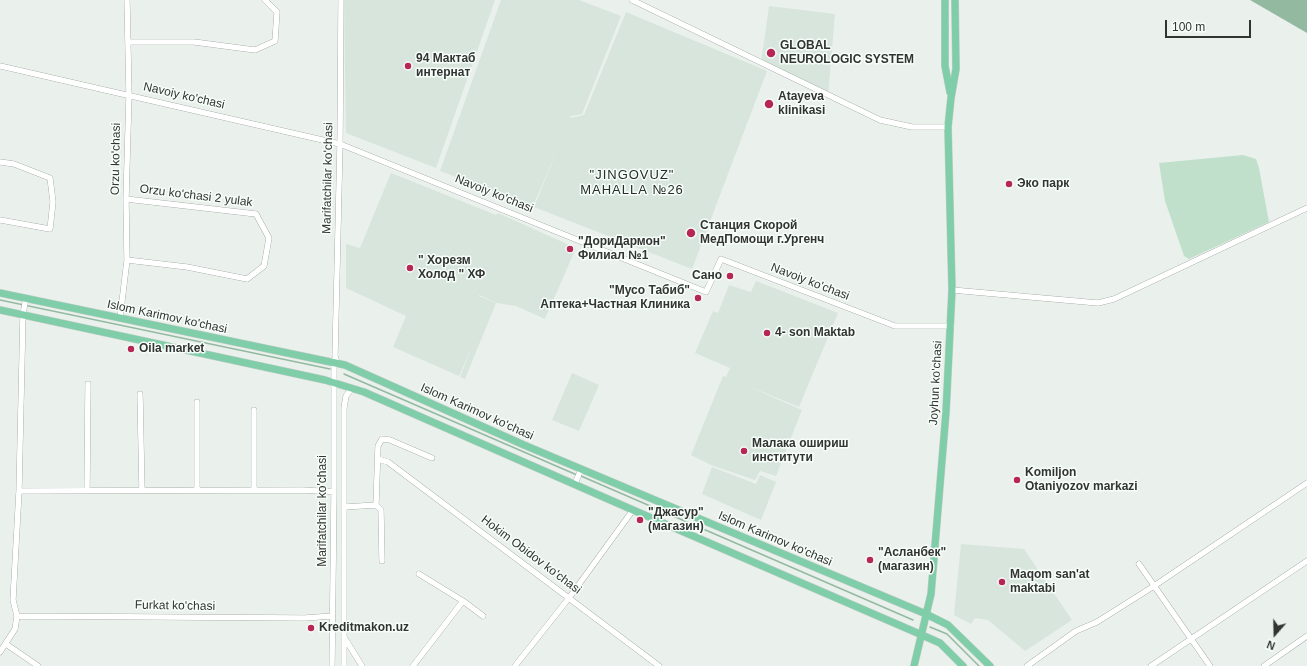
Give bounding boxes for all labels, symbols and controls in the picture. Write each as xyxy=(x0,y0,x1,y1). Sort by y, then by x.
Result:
scale bar xyxy=(1167,12,1253,38)
text: 100 m xyxy=(1172,20,1205,34)
place label: GLOBAL NEUROLOGIC SYSTEM xyxy=(780,39,914,67)
marker: GLOBAL NEUROLOGIC SYSTEM xyxy=(765,47,777,59)
place label: 94 Мактаб интернат xyxy=(416,52,475,80)
marker: 94 Мактаб интернат xyxy=(403,61,413,71)
street label: Navoiy ko'chasi xyxy=(142,80,226,112)
place label: Atayeva klinikasi xyxy=(778,90,825,118)
marker: Atayeva klinikasi xyxy=(763,98,775,110)
street label: Marifatchilar ko'chasi xyxy=(320,122,336,234)
street label: Orzu ko'chasi xyxy=(108,123,124,195)
district label: "JINGOVUZ" MAHALLA №26 xyxy=(580,167,684,198)
street label: Navoiy ko'chasi xyxy=(453,172,535,216)
place label: Эко парк xyxy=(1017,177,1069,191)
marker: Эко парк xyxy=(1004,179,1014,189)
street label: Orzu ko'chasi 2 yulak xyxy=(139,182,253,210)
place label: Станция Скорой МедПомощи г.Ургенч xyxy=(700,219,824,247)
marker: Станция Скорой МедПомощи г.Ургенч xyxy=(685,227,697,239)
place label: "ДориДармон" Филиал №1 xyxy=(578,235,666,263)
marker: "ДориДармон" Филиал №1 xyxy=(565,244,575,254)
place label: " Хорезм Холод " ХФ xyxy=(418,254,485,282)
street label: Navoiy ko'chasi xyxy=(769,260,851,304)
marker: " Хорезм Холод " ХФ xyxy=(405,263,415,273)
place label: Сано xyxy=(692,269,722,283)
marker: Сано xyxy=(725,271,735,281)
place label: "Мусо Табиб" Аптека+Частная Клиника xyxy=(540,284,690,312)
marker: "Мусо Табиб" Аптека+Частная Клиника xyxy=(693,293,703,303)
street label: Islom Karimov ko'chasi xyxy=(106,297,228,337)
place label: 4- son Maktab xyxy=(775,326,855,340)
marker: 4- son Maktab xyxy=(762,328,772,338)
street label: Joyhun ko'chasi xyxy=(927,340,945,426)
place label: Oila market xyxy=(139,342,204,356)
marker: Oila market xyxy=(126,344,136,354)
street label: Islom Karimov ko'chasi xyxy=(418,381,536,443)
place label: Малака ошириш институти xyxy=(752,437,849,465)
marker: Малака ошириш институти xyxy=(739,446,749,456)
street label: Marifatchilar ko'chasi xyxy=(316,455,330,567)
place label: Komiljon Otaniyozov markazi xyxy=(1025,466,1138,494)
marker: Komiljon Otaniyozov markazi xyxy=(1012,475,1022,485)
place label: "Джасур" (магазин) xyxy=(648,506,704,534)
street label: Islom Karimov ko'chasi xyxy=(716,508,834,570)
street label: Hokim Obidov ko'chasi xyxy=(478,513,584,597)
marker: "Джасур" (магазин) xyxy=(635,515,645,525)
place label: "Асланбек" (магазин) xyxy=(878,546,946,574)
marker: "Асланбек" (магазин) xyxy=(865,555,875,565)
place label: Maqom san'at maktabi xyxy=(1010,568,1090,596)
marker: Maqom san'at maktabi xyxy=(997,577,1007,587)
street label: Furkat ko'chasi xyxy=(135,598,215,614)
north arrow xyxy=(1255,614,1295,654)
place label: Kreditmakon.uz xyxy=(319,621,409,635)
marker: Kreditmakon.uz xyxy=(306,623,316,633)
text: N xyxy=(1265,638,1277,652)

